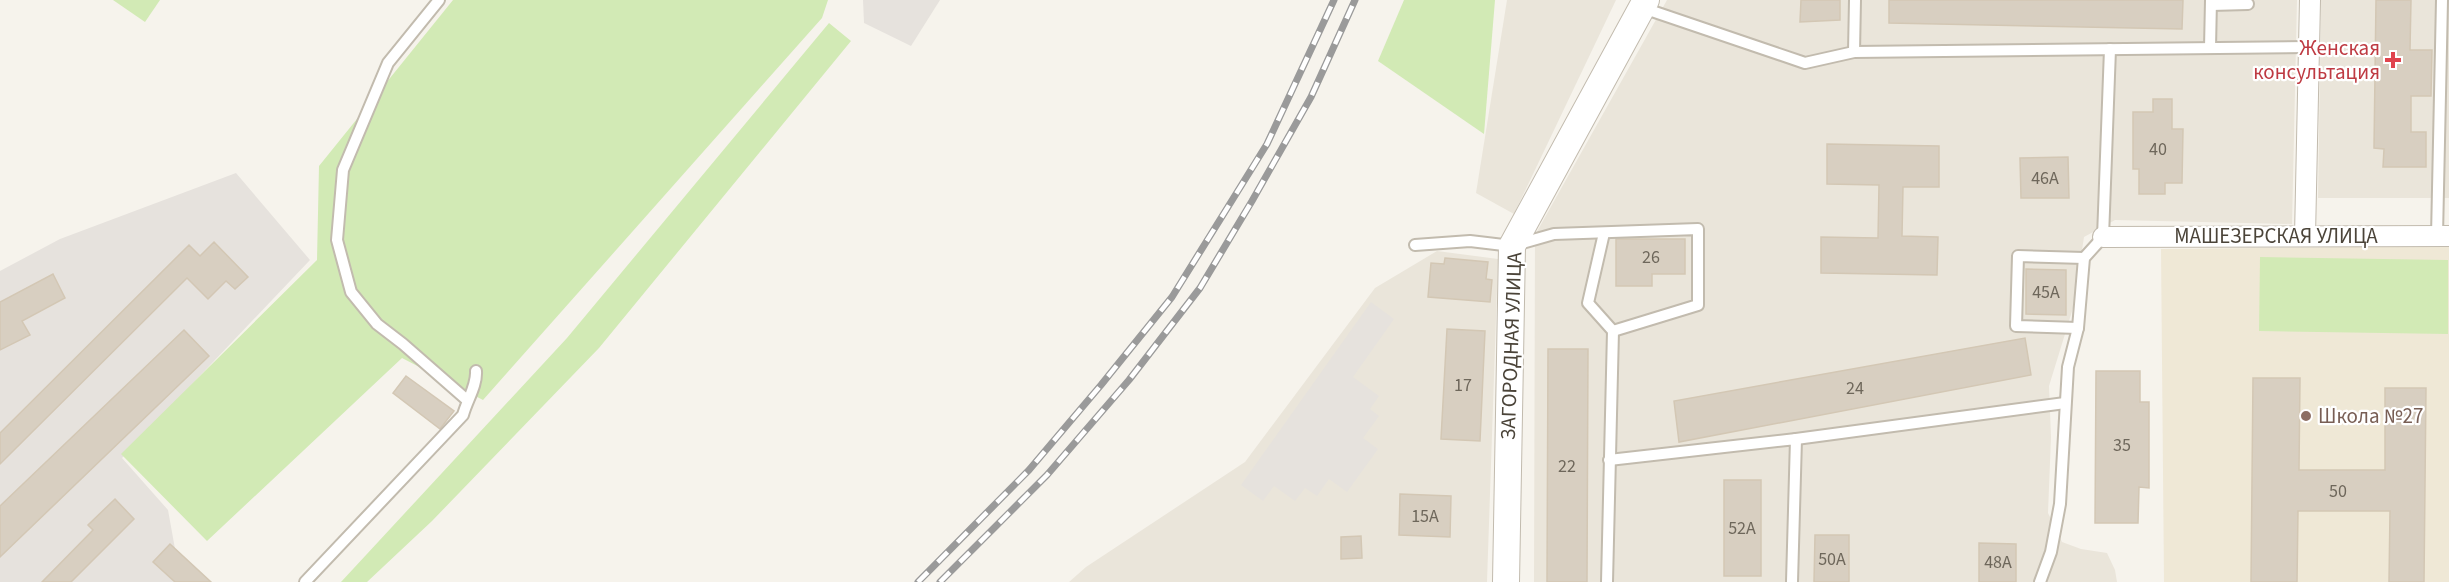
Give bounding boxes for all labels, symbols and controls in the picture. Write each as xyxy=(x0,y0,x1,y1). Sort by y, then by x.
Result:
place label: Женская консультация xyxy=(2253,33,2380,87)
marker: Женская консультация xyxy=(2384,51,2402,69)
house number: 40 xyxy=(2149,137,2167,162)
house number: 46А xyxy=(2031,166,2059,191)
street label: МАШЕЗЕРСКАЯ УЛИЦА xyxy=(2174,221,2378,251)
house number: 26 xyxy=(1642,245,1660,270)
street label: ЗАГОРОДНАЯ УЛИЦА xyxy=(1493,251,1529,441)
house number: 45А xyxy=(2032,280,2060,305)
house number: 17 xyxy=(1454,373,1472,398)
house number: 24 xyxy=(1846,376,1864,401)
place label: Школа №27 xyxy=(2318,401,2423,431)
marker: Школа №27 xyxy=(2299,409,2313,423)
house number: 35 xyxy=(2113,433,2131,458)
house number: 22 xyxy=(1558,454,1576,479)
house number: 50 xyxy=(2329,479,2347,504)
house number: 15А xyxy=(1411,504,1439,529)
house number: 52А xyxy=(1728,516,1756,541)
house number: 50А xyxy=(1818,547,1846,572)
house number: 48А xyxy=(1984,550,2012,575)

